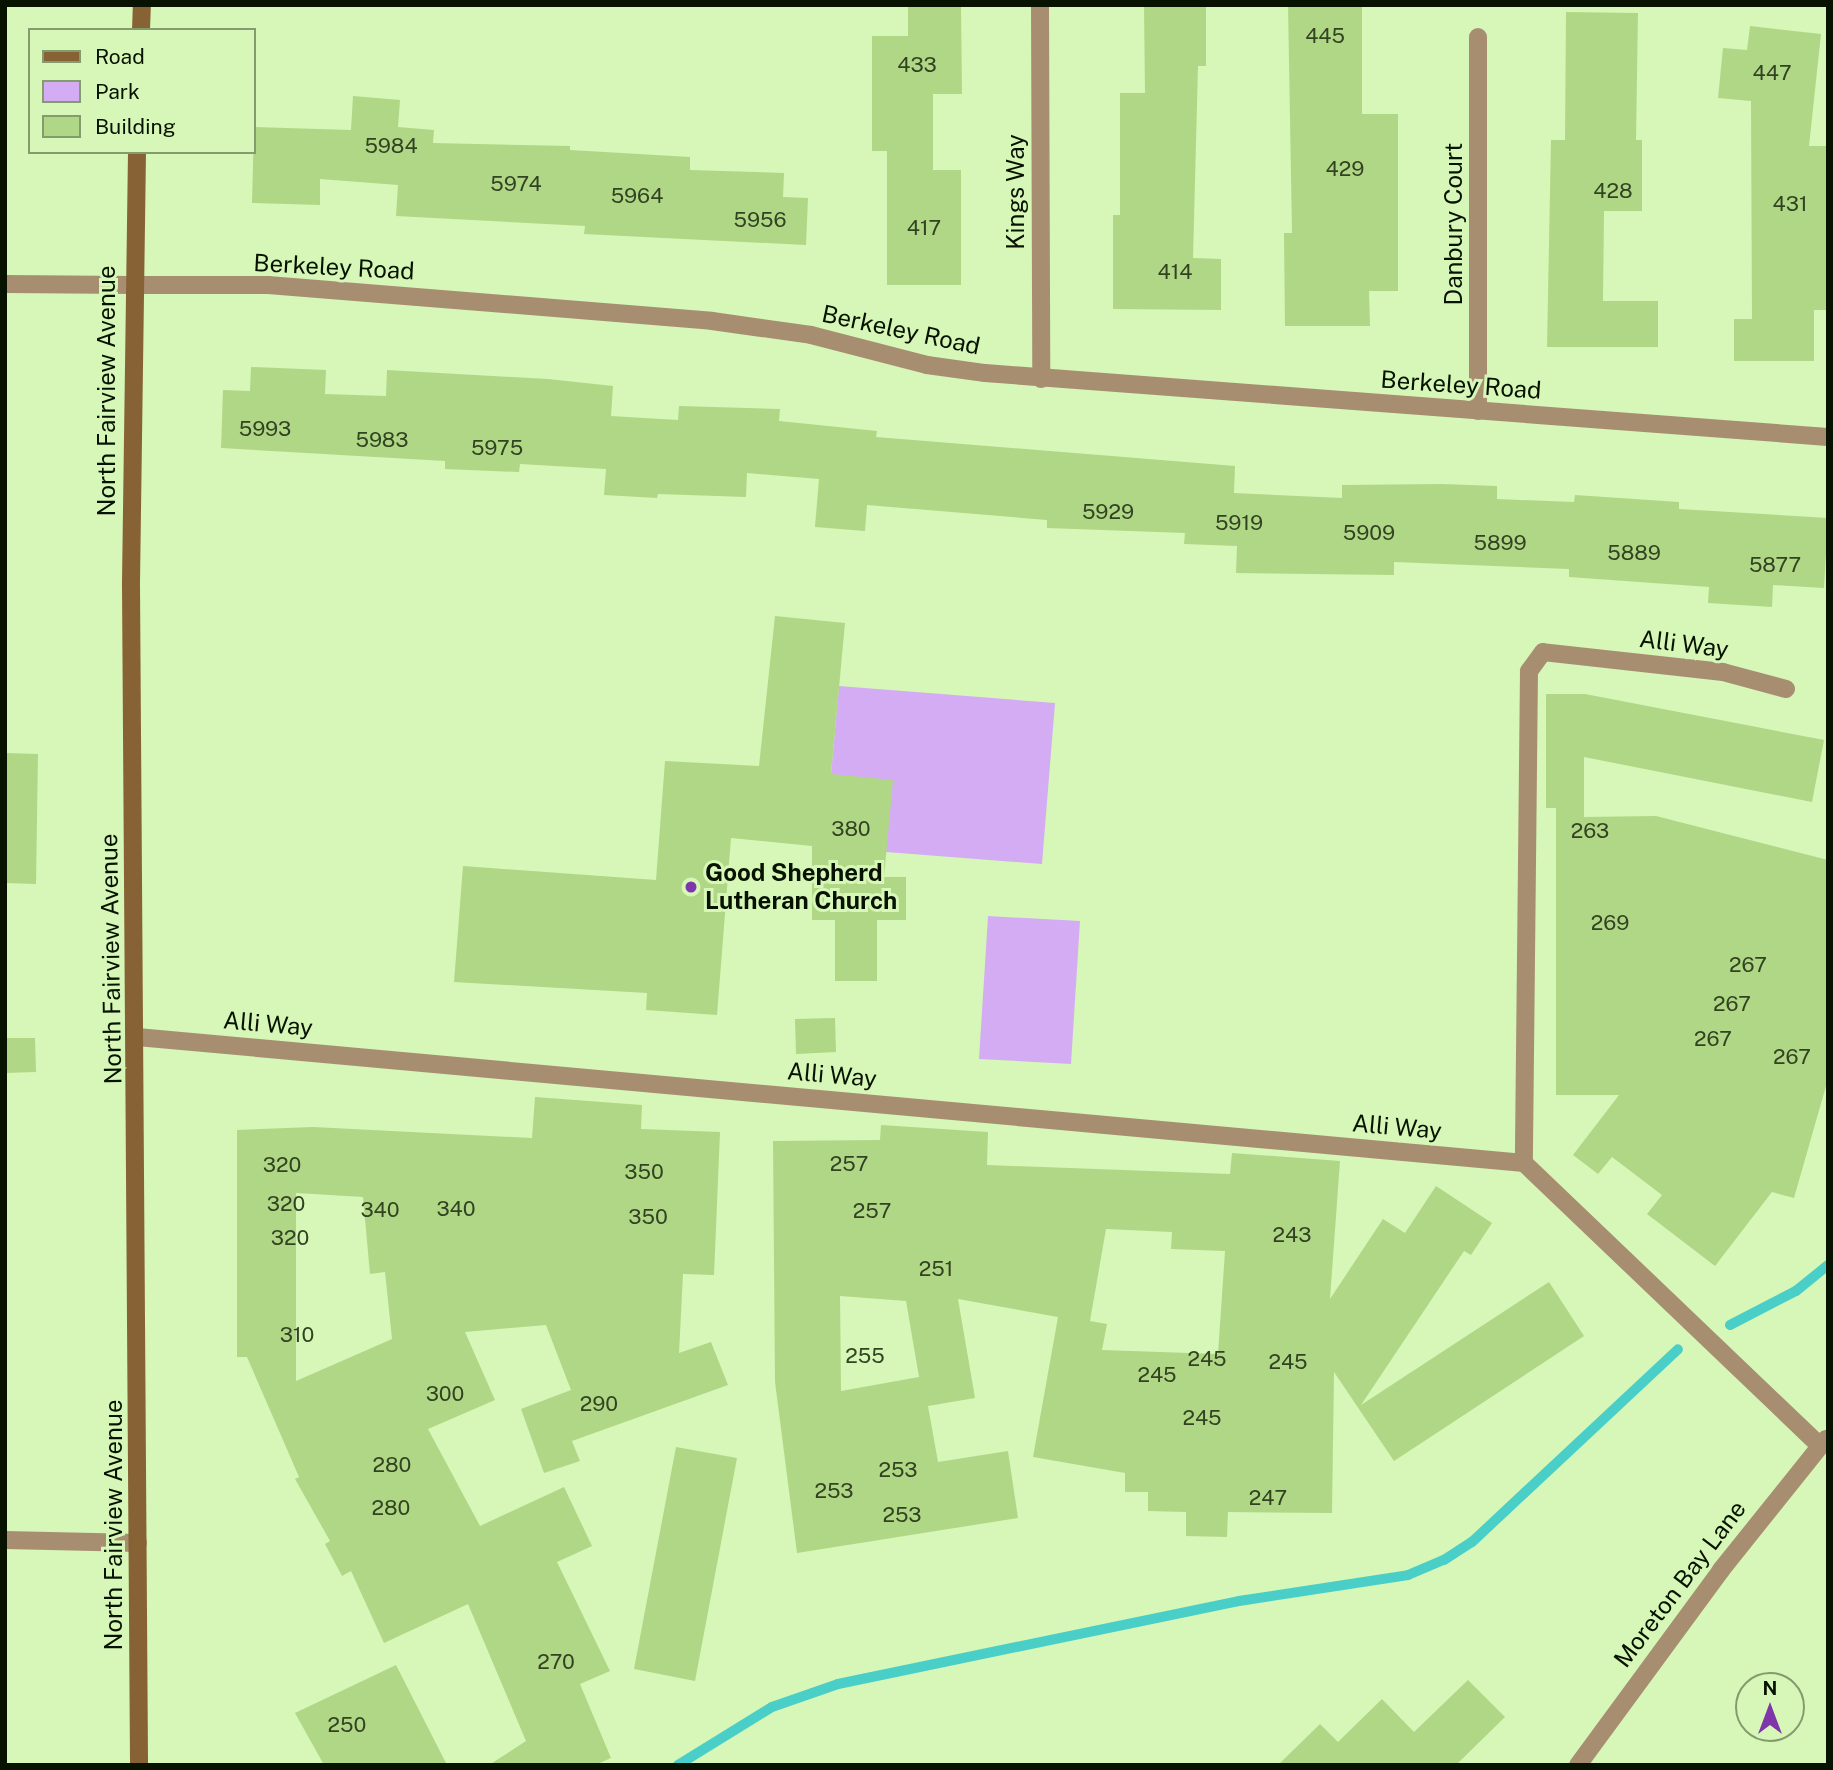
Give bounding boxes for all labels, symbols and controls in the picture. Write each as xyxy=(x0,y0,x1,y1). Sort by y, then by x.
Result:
house number: 445 xyxy=(1305,23,1345,49)
legend xyxy=(28,28,256,154)
text: Road xyxy=(95,44,145,69)
house number: 433 xyxy=(897,52,937,78)
house number: 447 xyxy=(1752,60,1792,86)
text: Park xyxy=(95,79,140,104)
text: Building xyxy=(95,114,176,139)
house number: 5984 xyxy=(364,133,418,159)
street label: Kings Way xyxy=(1002,134,1030,250)
street label: Danbury Court xyxy=(1440,143,1468,305)
house number: 429 xyxy=(1326,156,1364,182)
house number: 5974 xyxy=(490,171,542,197)
house number: 428 xyxy=(1593,178,1633,204)
house number: 5964 xyxy=(611,183,663,209)
house number: 431 xyxy=(1773,191,1807,217)
house number: 5956 xyxy=(733,207,787,233)
house number: 417 xyxy=(907,215,941,241)
street label: Berkeley Road xyxy=(253,248,415,286)
house number: 414 xyxy=(1158,259,1192,285)
street label: North Fairview Avenue xyxy=(93,265,121,517)
street label: Berkeley Road xyxy=(819,299,983,361)
street label: Berkeley Road xyxy=(1380,365,1542,405)
house number: 5993 xyxy=(239,416,291,442)
house number: 5983 xyxy=(355,427,409,453)
house number: 5975 xyxy=(471,435,523,461)
house number: 5929 xyxy=(1082,499,1134,525)
house number: 5919 xyxy=(1215,510,1263,536)
house number: 5909 xyxy=(1343,520,1395,546)
house number: 5899 xyxy=(1473,530,1527,556)
house number: 5889 xyxy=(1607,540,1661,566)
house number: 5877 xyxy=(1749,552,1801,578)
street label: Alli Way xyxy=(1637,624,1731,664)
house number: 380 xyxy=(831,816,871,842)
house number: 263 xyxy=(1571,818,1609,844)
street label: North Fairview Avenue xyxy=(94,833,128,1085)
place label: Good Shepherd Lutheran Church xyxy=(705,859,897,915)
marker: Good Shepherd Lutheran Church xyxy=(683,879,699,895)
house number: 269 xyxy=(1591,910,1629,936)
house number: 267 xyxy=(1729,952,1767,978)
house number: 267 xyxy=(1713,991,1751,1017)
street label: Alli Way xyxy=(222,1006,314,1042)
house number: 267 xyxy=(1694,1026,1732,1052)
house number: 267 xyxy=(1773,1044,1811,1070)
street label: Alli Way xyxy=(786,1057,878,1093)
street label: Alli Way xyxy=(1351,1109,1443,1145)
house number: 257 xyxy=(830,1151,868,1177)
house number: 320 xyxy=(263,1152,301,1178)
house number: 350 xyxy=(624,1159,664,1185)
house number: 320 xyxy=(267,1191,305,1217)
house number: 340 xyxy=(436,1196,476,1222)
house number: 340 xyxy=(360,1197,400,1223)
house number: 257 xyxy=(853,1198,891,1224)
house number: 350 xyxy=(628,1204,668,1230)
house number: 243 xyxy=(1273,1222,1311,1248)
house number: 320 xyxy=(271,1225,309,1251)
house number: 251 xyxy=(919,1256,953,1282)
house number: 310 xyxy=(280,1322,314,1348)
house number: 255 xyxy=(845,1343,885,1369)
house number: 245 xyxy=(1188,1346,1226,1372)
house number: 245 xyxy=(1269,1349,1307,1375)
house number: 245 xyxy=(1138,1362,1176,1388)
house number: 300 xyxy=(426,1381,464,1407)
house number: 290 xyxy=(580,1391,618,1417)
street label: North Fairview Avenue xyxy=(100,1399,128,1651)
house number: 245 xyxy=(1183,1405,1221,1431)
house number: 280 xyxy=(373,1452,411,1478)
house number: 253 xyxy=(878,1457,918,1483)
house number: 253 xyxy=(814,1478,854,1504)
house number: 247 xyxy=(1249,1485,1287,1511)
house number: 280 xyxy=(372,1495,410,1521)
street label: Moreton Bay Lane xyxy=(1608,1495,1752,1673)
house number: 253 xyxy=(882,1502,922,1528)
house number: 270 xyxy=(537,1649,575,1675)
north arrow xyxy=(1735,1672,1805,1742)
text: N xyxy=(1763,1677,1777,1699)
house number: 250 xyxy=(328,1712,366,1738)

